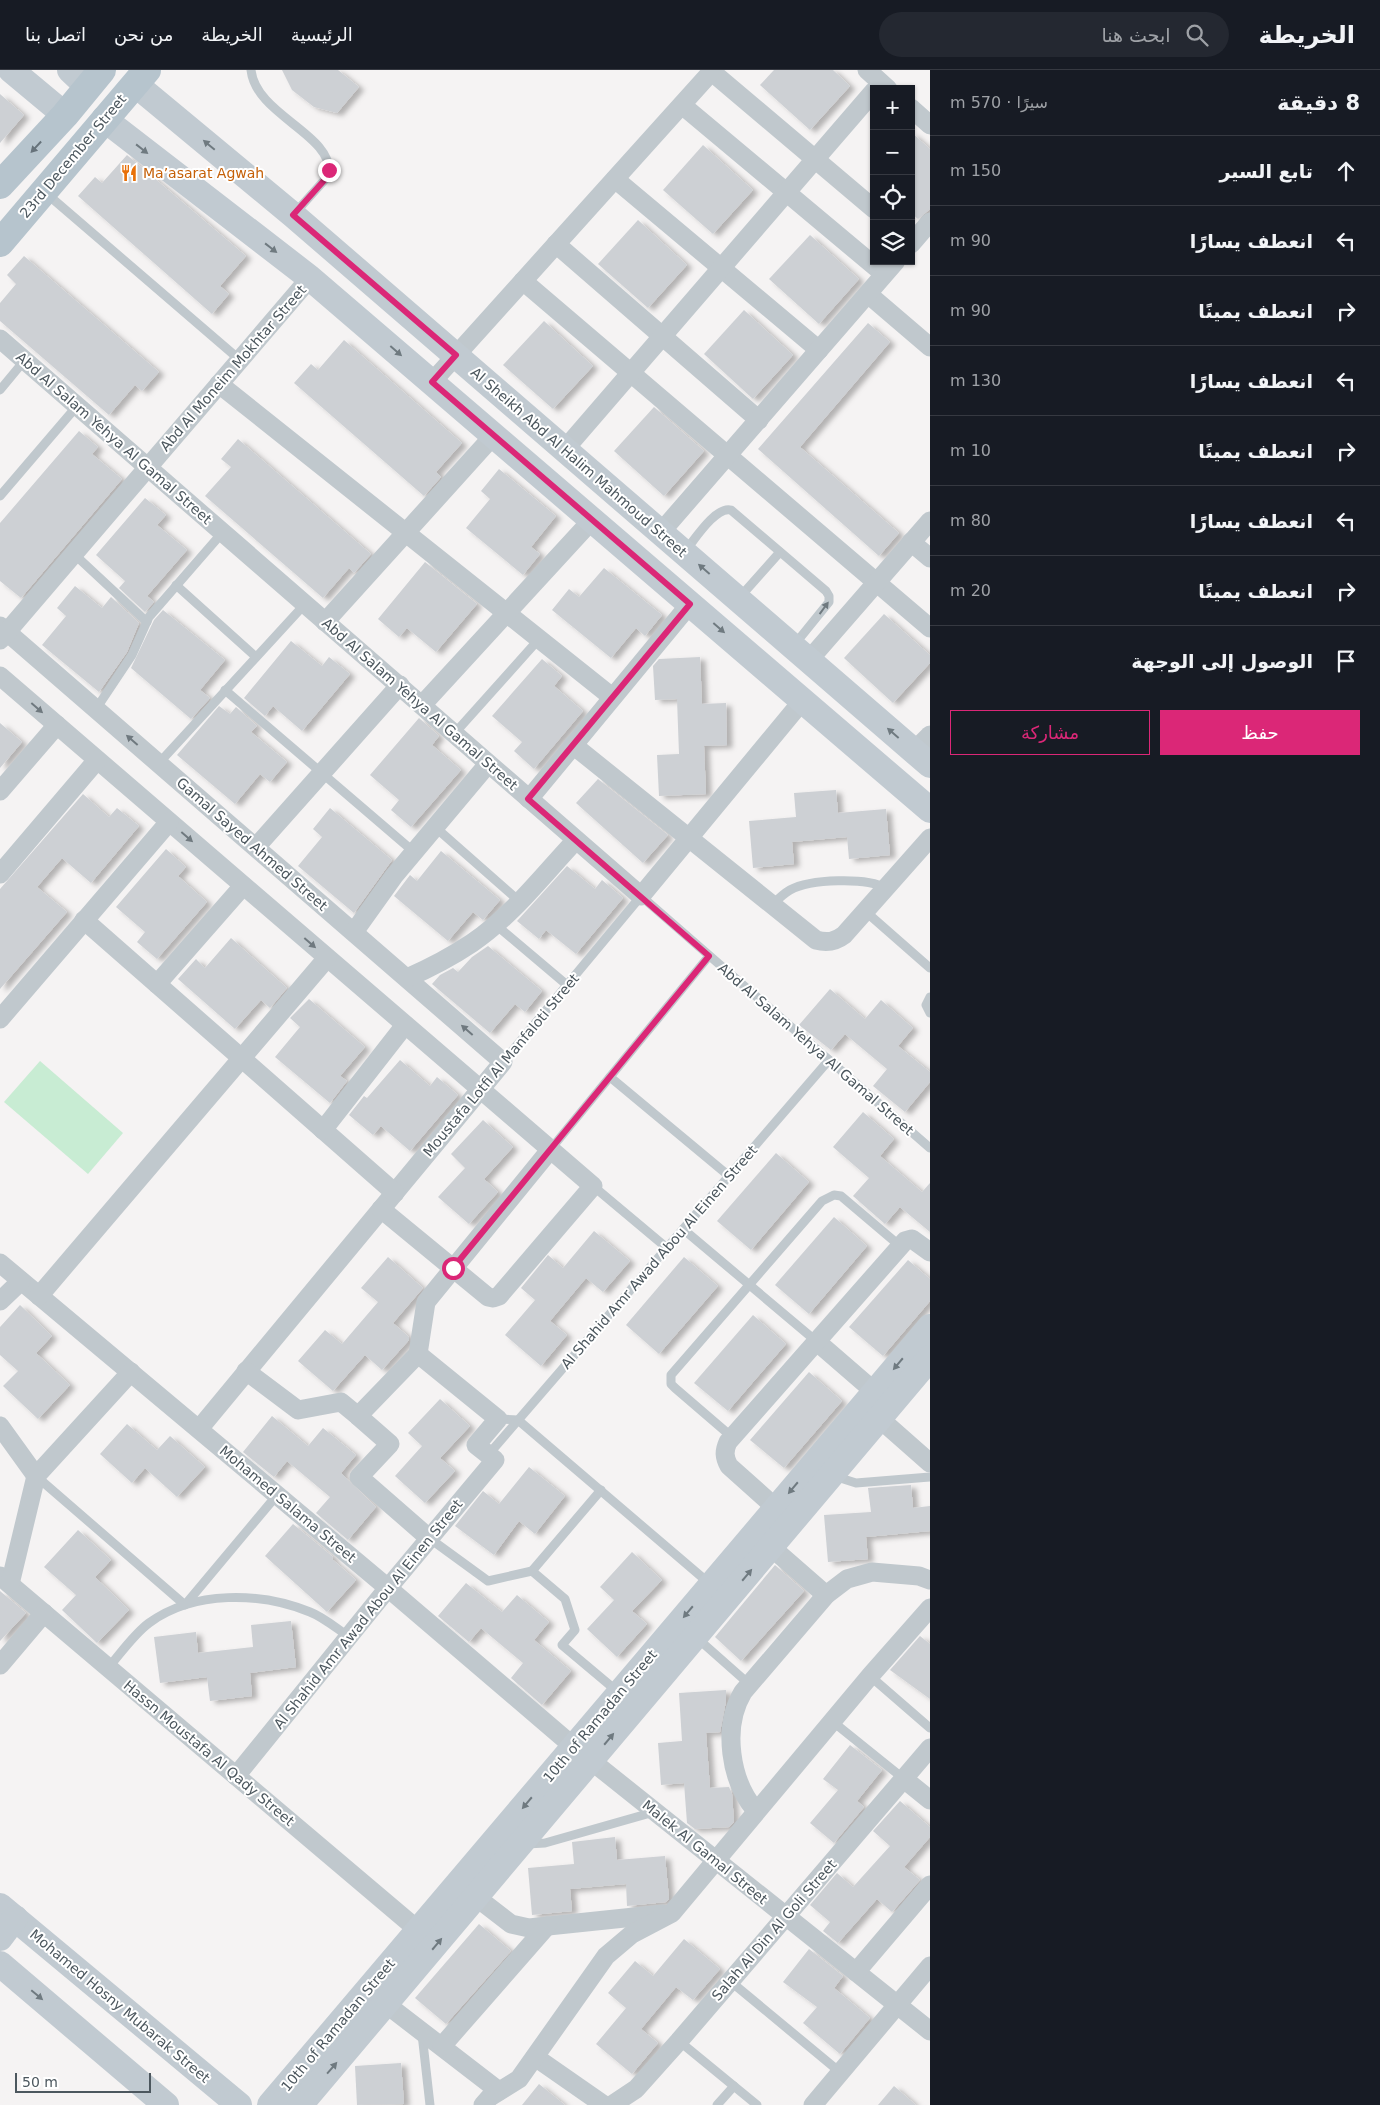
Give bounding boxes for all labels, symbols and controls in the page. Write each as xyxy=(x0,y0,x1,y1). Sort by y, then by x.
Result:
search box xyxy=(879,12,1229,57)
icon: search xyxy=(1183,21,1211,49)
text: الخريطة xyxy=(1259,21,1355,49)
text: اتصل بنا xyxy=(25,24,86,45)
text: من نحن xyxy=(114,24,173,45)
text: الخريطة xyxy=(201,24,263,45)
text: الرئيسية xyxy=(291,24,353,45)
text: ابحث هنا xyxy=(1102,24,1171,46)
map controls xyxy=(870,85,915,265)
button: + xyxy=(870,85,915,130)
street label: 23rd December Street xyxy=(17,91,130,221)
text: 8 دقيقة xyxy=(1277,91,1360,115)
text: سيرًا · 570 m xyxy=(950,93,1048,112)
button: − xyxy=(870,130,915,175)
one-way arrow xyxy=(202,139,215,150)
one-way arrow xyxy=(30,140,42,152)
one-way arrow xyxy=(135,143,148,154)
icon: ahead xyxy=(1332,157,1360,185)
route end xyxy=(318,159,341,182)
text: تابع السير xyxy=(1219,160,1313,182)
text: 150 m xyxy=(950,161,1001,180)
restaurant icon: Ma’asarat Agwah xyxy=(119,163,139,183)
place label: Ma’asarat Agwah xyxy=(143,165,264,181)
button: locate xyxy=(870,175,915,220)
button: layers xyxy=(870,220,915,265)
icon: left xyxy=(1332,227,1360,255)
text: انعطف يسارًا xyxy=(1190,230,1313,252)
text: 90 m xyxy=(950,231,991,250)
one-way arrow xyxy=(264,242,277,253)
street label: Abd Al Moneim Mokhtar Street xyxy=(157,282,310,454)
icon: right xyxy=(1332,297,1360,325)
text: انعطف يمينًا xyxy=(1198,300,1313,322)
text: 90 m xyxy=(950,301,991,320)
one-way arrow xyxy=(389,346,402,357)
street label: Abd Al Salam Yehya Al Gamal Street xyxy=(13,349,215,528)
street label: Al Sheikh Abd Al Halim Mahmoud Street xyxy=(468,364,691,560)
icon: left xyxy=(1332,367,1360,395)
text: انعطف يسارًا xyxy=(1190,370,1313,392)
text: 130 m xyxy=(950,371,1001,390)
icon: right xyxy=(1332,437,1360,465)
text: انعطف يمينًا xyxy=(1198,440,1313,462)
text: 10 m xyxy=(950,441,991,460)
icon: left xyxy=(1332,507,1360,535)
text: انعطف يسارًا xyxy=(1190,510,1313,532)
text: 80 m xyxy=(950,511,991,530)
one-way arrow xyxy=(698,564,711,575)
icon: right xyxy=(1332,577,1360,605)
text: انعطف يمينًا xyxy=(1198,580,1313,602)
text: 20 m xyxy=(950,581,991,600)
one-way arrow xyxy=(818,602,829,615)
street label: Abd Al Salam Yehya Al Gamal Street xyxy=(319,615,521,794)
one-way arrow xyxy=(712,622,724,634)
icon: arrive xyxy=(1332,647,1360,675)
text: الوصول إلى الوجهة xyxy=(1131,650,1313,672)
one-way arrow xyxy=(30,703,43,714)
button: مشاركة xyxy=(950,710,1150,755)
button: حفظ xyxy=(1160,710,1360,755)
one-way arrow xyxy=(887,728,899,739)
one-way arrow xyxy=(126,735,138,746)
street label: Gamal Sayed Ahmed Street xyxy=(173,774,331,914)
one-way arrow xyxy=(180,832,193,843)
one-way arrow xyxy=(303,937,315,949)
street label: Abd Al Salam Yehya Al Gamal Street xyxy=(715,960,917,1139)
street label: Moustafa Lotfi Al Manfaloti Street xyxy=(420,970,582,1160)
one-way arrow xyxy=(460,1024,473,1035)
street label: Al Shahid Amr Awad Abou Al Einen Street xyxy=(558,1142,761,1372)
route start xyxy=(442,1257,465,1280)
one-way arrow xyxy=(893,1357,904,1370)
street label: Mohamed Salama Street xyxy=(217,1442,360,1566)
one-way arrow xyxy=(788,1481,799,1494)
street label: Al Shahid Amr Awad Abou Al Einen Street xyxy=(270,1496,466,1732)
one-way arrow xyxy=(742,1568,753,1581)
one-way arrow xyxy=(683,1605,694,1618)
street label: 10th of Ramadan Street xyxy=(540,1646,660,1786)
street label: Hassn Moustafa Al Qady Street xyxy=(121,1677,298,1829)
one-way arrow xyxy=(603,1734,615,1746)
one-way arrow xyxy=(521,1796,532,1809)
street label: Malek Al Gamal Street xyxy=(639,1797,771,1908)
street label: Salah Al Din Al Goli Street xyxy=(708,1856,840,2004)
street label: Mohamed Hosny Mubarak Street xyxy=(27,1926,213,2086)
one-way arrow xyxy=(431,1937,442,1950)
street label: 10th of Ramadan Street xyxy=(278,1955,398,2095)
one-way arrow xyxy=(30,1990,43,2001)
one-way arrow xyxy=(326,2062,337,2074)
scale bar xyxy=(15,2070,151,2093)
text: 50 m xyxy=(22,2074,58,2090)

